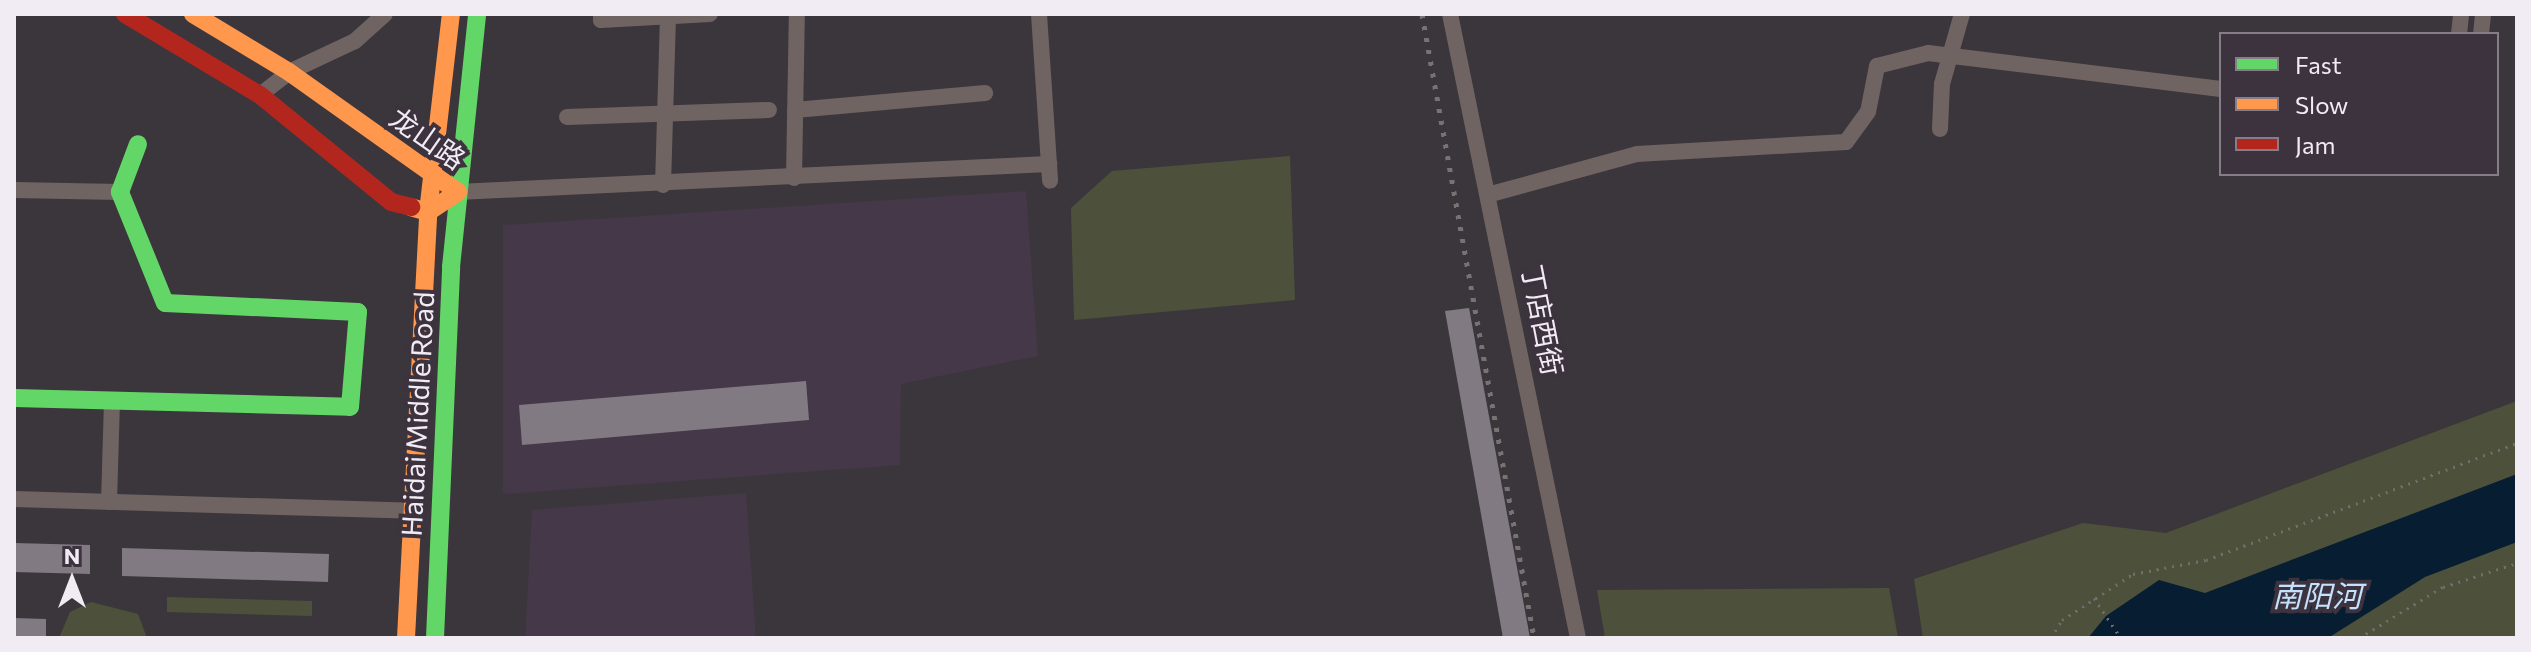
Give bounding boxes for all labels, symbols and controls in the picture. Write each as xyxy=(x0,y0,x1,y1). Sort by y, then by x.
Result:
legend xyxy=(2219,32,2499,176)
text: Fast xyxy=(2295,50,2342,79)
text: Slow xyxy=(2295,90,2348,119)
street label: 龙山路 xyxy=(384,100,472,176)
text: Jam xyxy=(2295,130,2335,159)
street label: 丁店西街 xyxy=(1516,262,1570,378)
street label: Haidai Middle Road xyxy=(394,291,440,537)
north arrow xyxy=(32,540,112,620)
text: N xyxy=(64,542,80,569)
water label: 南阳河 xyxy=(2272,577,2362,613)

